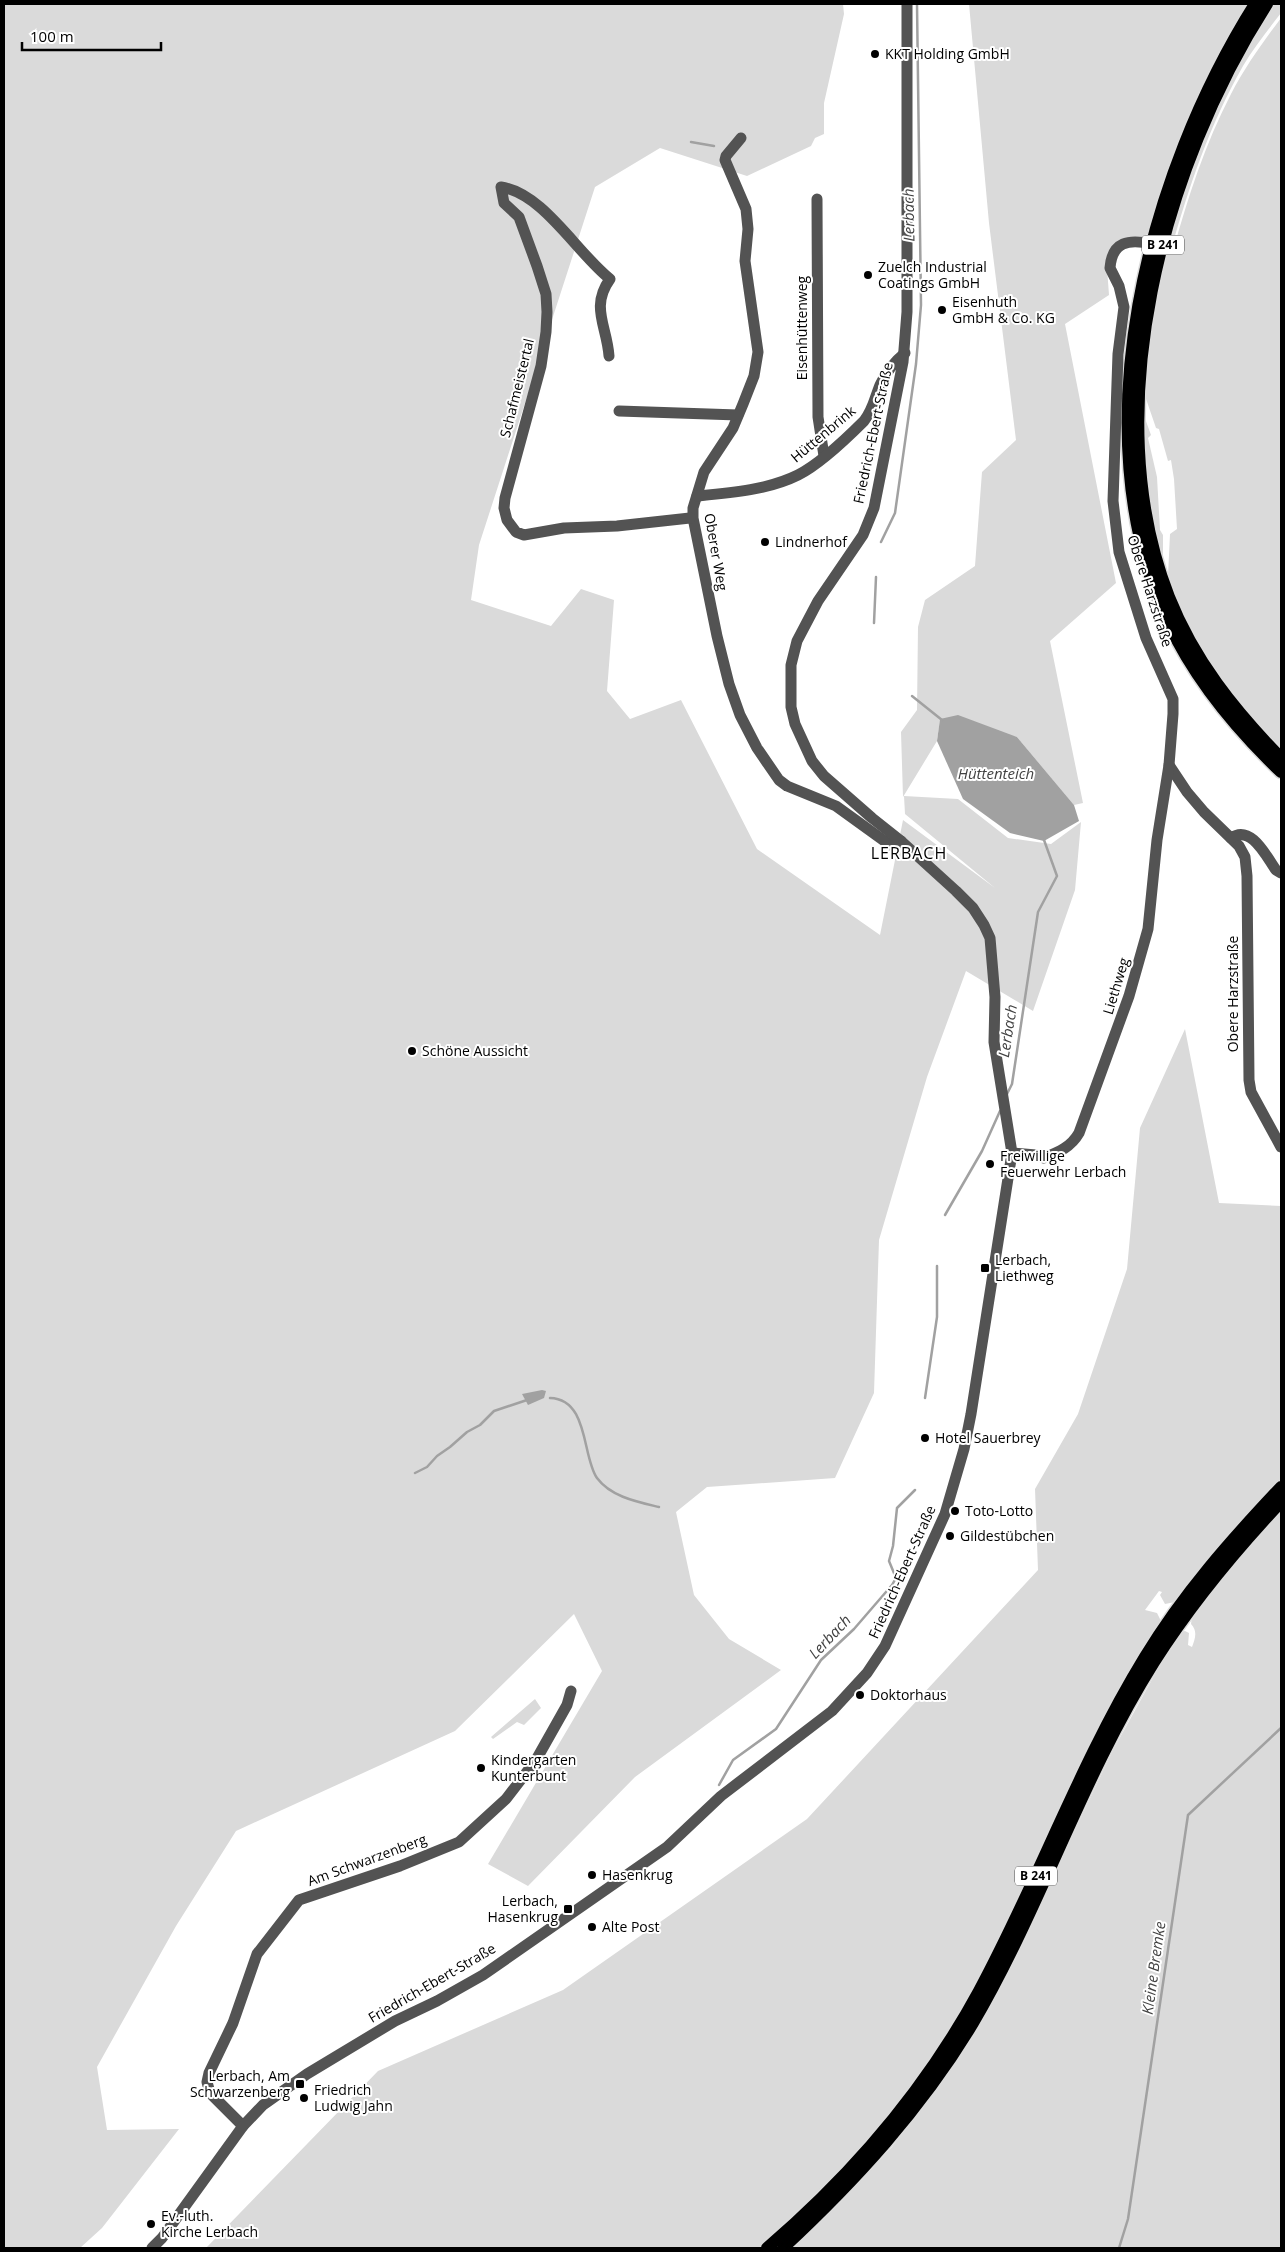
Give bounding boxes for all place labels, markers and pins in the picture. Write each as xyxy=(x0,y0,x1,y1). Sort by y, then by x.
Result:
place label: KKT Holding GmbH xyxy=(885,44,1010,63)
marker: KKT Holding GmbH xyxy=(869,48,881,60)
place label: Zuelch Industrial Coatings GmbH xyxy=(878,257,987,292)
marker: Zuelch Industrial Coatings GmbH xyxy=(862,269,874,281)
place label: Eisenhuth GmbH & Co. KG xyxy=(952,292,1055,327)
marker: Eisenhuth GmbH & Co. KG xyxy=(936,304,948,316)
place label: Lindnerhof xyxy=(775,532,848,551)
marker: Lindnerhof xyxy=(759,536,771,548)
place label: Schöne Aussicht xyxy=(422,1041,528,1060)
marker: Schöne Aussicht xyxy=(406,1045,418,1057)
place label: Freiwillige Feuerwehr Lerbach xyxy=(1000,1146,1126,1181)
marker: Freiwillige Feuerwehr Lerbach xyxy=(984,1158,996,1170)
place label: Lerbach, Liethweg xyxy=(995,1250,1054,1285)
marker: Lerbach, Liethweg xyxy=(979,1262,991,1274)
place label: Hotel Sauerbrey xyxy=(935,1428,1042,1447)
marker: Hotel Sauerbrey xyxy=(919,1432,931,1444)
place label: Toto-Lotto xyxy=(965,1501,1033,1520)
marker: Toto-Lotto xyxy=(949,1505,961,1517)
place label: Gildestübchen xyxy=(960,1526,1054,1545)
marker: Gildestübchen xyxy=(944,1530,956,1542)
place label: Doktorhaus xyxy=(870,1685,947,1704)
marker: Doktorhaus xyxy=(854,1689,866,1701)
place label: Kindergarten Kunterbunt xyxy=(491,1750,576,1785)
marker: Kindergarten Kunterbunt xyxy=(475,1762,487,1774)
place label: Hasenkrug xyxy=(602,1865,673,1884)
marker: Hasenkrug xyxy=(586,1869,598,1881)
place label: Lerbach, Hasenkrug xyxy=(488,1891,558,1926)
marker: Lerbach, Hasenkrug xyxy=(562,1903,574,1915)
place label: Alte Post xyxy=(602,1917,659,1936)
marker: Alte Post xyxy=(586,1921,598,1933)
place label: Lerbach, Am Schwarzenberg xyxy=(190,2066,290,2101)
marker: Lerbach, Am Schwarzenberg xyxy=(294,2078,306,2090)
place label: Friedrich Ludwig Jahn xyxy=(314,2080,393,2115)
marker: Friedrich Ludwig Jahn xyxy=(298,2092,310,2104)
place label: Ev.-luth. Kirche Lerbach xyxy=(161,2206,258,2241)
marker: Ev.-luth. Kirche Lerbach xyxy=(145,2218,157,2230)

